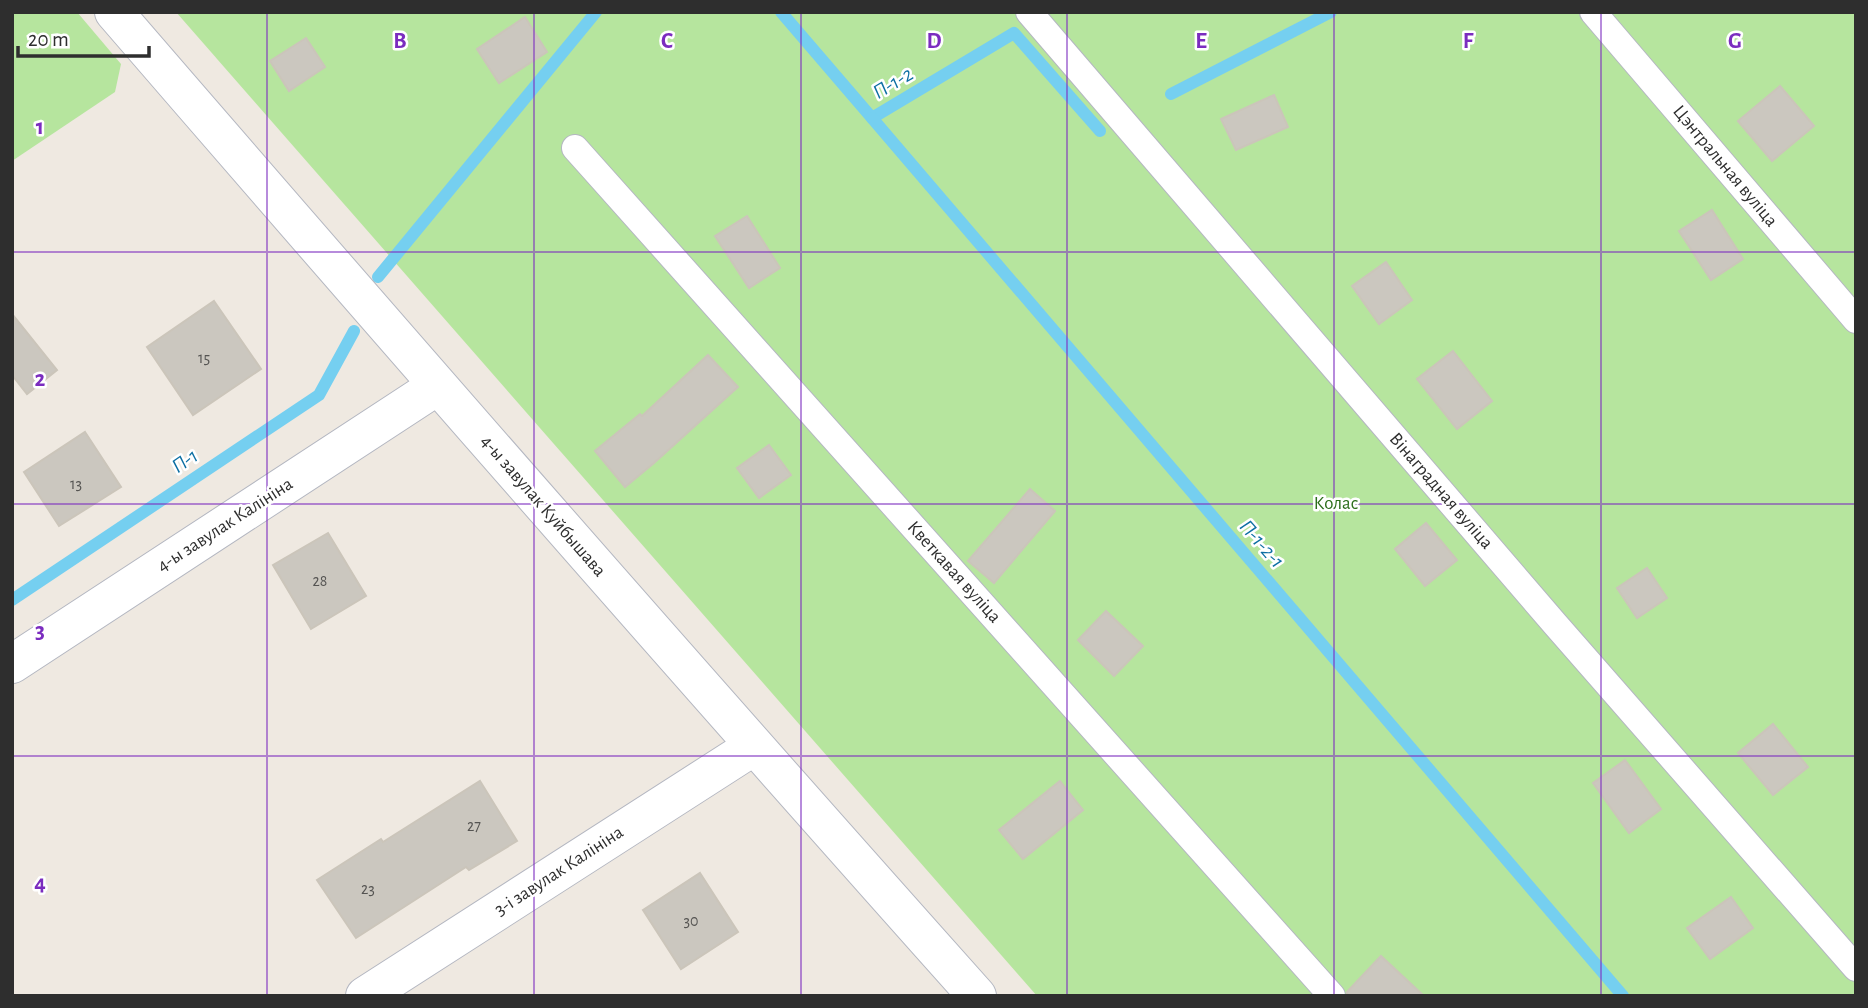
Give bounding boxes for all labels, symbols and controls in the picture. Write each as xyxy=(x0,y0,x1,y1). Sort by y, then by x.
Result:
scale bar xyxy=(18,14,149,58)
text: 20 m xyxy=(28,29,69,50)
text: B xyxy=(393,30,407,53)
text: C xyxy=(661,30,673,53)
text: D xyxy=(926,30,942,53)
text: E xyxy=(1195,30,1207,53)
text: F xyxy=(1463,30,1474,53)
text: G xyxy=(1728,30,1742,53)
water label: П-1-2 xyxy=(869,63,917,103)
street label: Цэнтральная вуліца xyxy=(1669,102,1781,231)
text: 1 xyxy=(36,116,44,139)
house number: 15 xyxy=(198,350,210,366)
text: 2 xyxy=(35,368,46,391)
street label: Вінаградная вуліца xyxy=(1386,429,1497,553)
street label: 4-ы завулак Куйбышава xyxy=(477,432,610,581)
water label: П-1 xyxy=(168,445,202,477)
street label: 4-ы завулак Калініна xyxy=(154,474,296,576)
house number: 13 xyxy=(70,476,82,492)
park label: Колас xyxy=(1314,494,1358,513)
water label: П-1-2-1 xyxy=(1236,516,1288,572)
street label: Кветкавая вуліца xyxy=(903,517,1005,627)
house number: 28 xyxy=(313,573,327,589)
text: 3 xyxy=(35,620,45,643)
house number: 27 xyxy=(467,818,481,834)
street label: 3-і завулак Калініна xyxy=(491,822,627,920)
text: 4 xyxy=(34,872,46,895)
house number: 23 xyxy=(361,881,375,897)
house number: 30 xyxy=(683,913,699,929)

